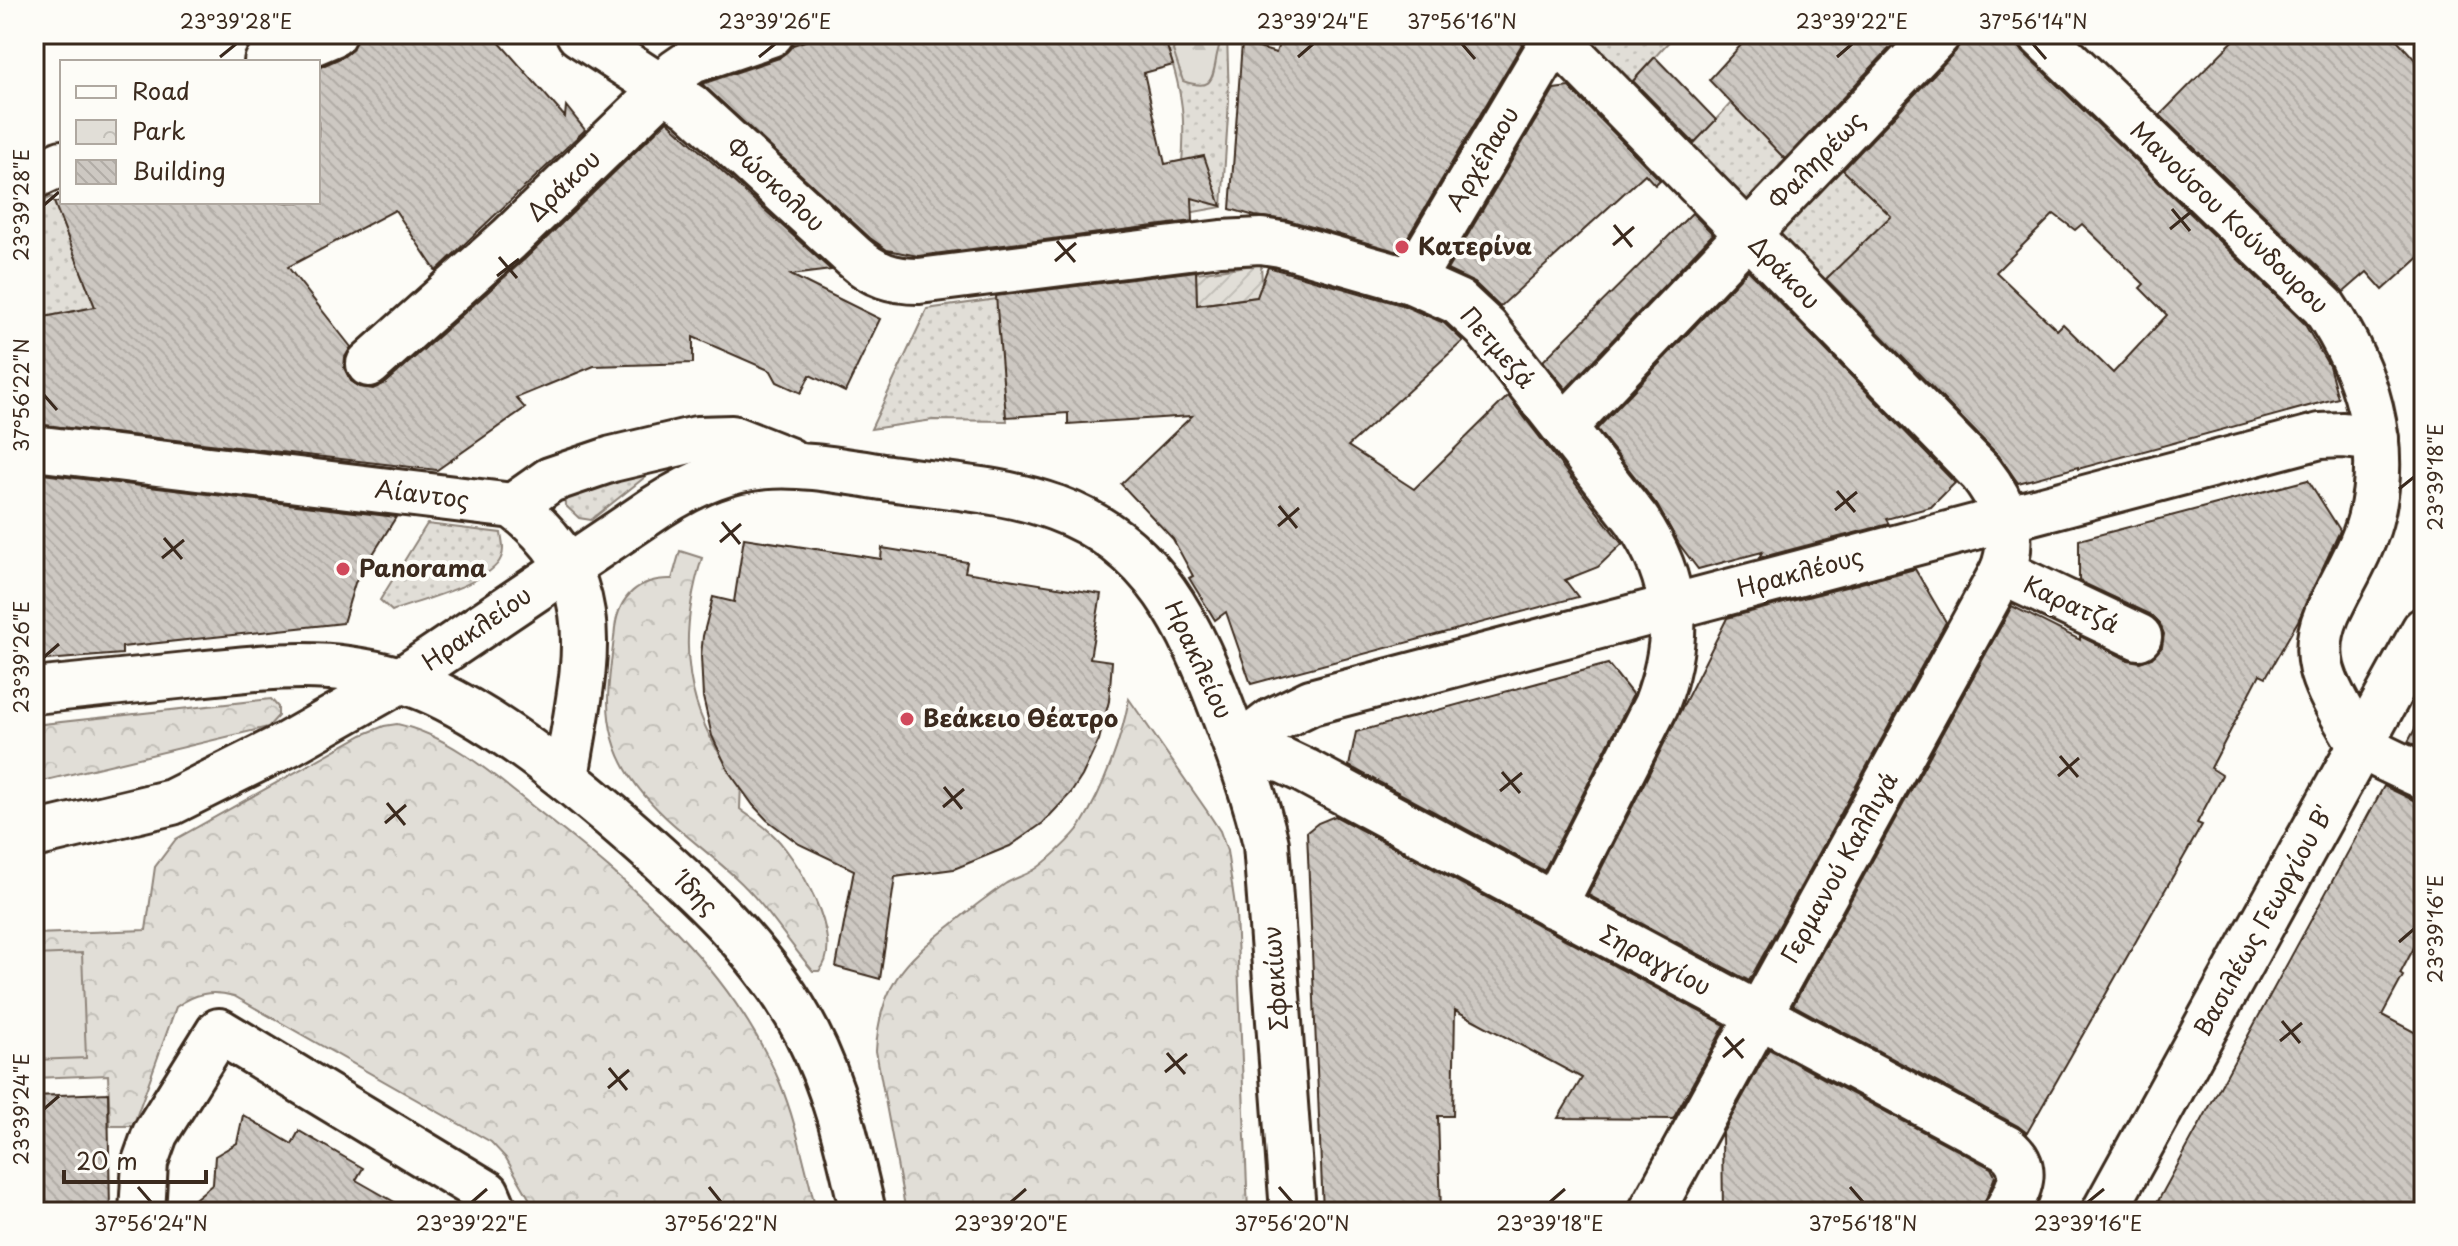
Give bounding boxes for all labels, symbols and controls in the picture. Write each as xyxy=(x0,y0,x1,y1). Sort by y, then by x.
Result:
text: 23°39'28"E xyxy=(180,6,292,36)
text: 23°39'26"E xyxy=(719,6,831,36)
text: 23°39'24"E xyxy=(1257,6,1369,36)
text: 37°56'16"N xyxy=(1407,6,1517,36)
text: 23°39'22"E xyxy=(1796,6,1908,36)
text: 37°56'14"N xyxy=(1978,6,2088,36)
legend xyxy=(60,60,320,204)
text: Road xyxy=(132,72,190,108)
street label: Αρχέλαου xyxy=(1436,99,1527,217)
street label: Φαληρέως xyxy=(1759,102,1872,217)
text: Park xyxy=(132,112,186,148)
street label: Μανούσου Κούνδουρου xyxy=(2123,112,2338,321)
street label: Φώσκολου xyxy=(719,128,834,239)
street label: Δράκου xyxy=(518,140,608,229)
text: 23°39'28"E xyxy=(6,149,36,261)
text: Building xyxy=(132,152,226,188)
place label: Κατερίνα xyxy=(1418,227,1532,263)
street label: Δράκου xyxy=(1741,227,1830,317)
marker: Κατερίνα xyxy=(1393,238,1411,256)
street label: Πετμεζά xyxy=(1453,298,1544,396)
text: 37°56'22"N xyxy=(6,338,36,452)
text: 23°39'18"E xyxy=(2420,423,2450,531)
street label: Αίαντος xyxy=(373,469,471,517)
street label: Ηρακλέους xyxy=(1732,537,1867,605)
place label: Panorama xyxy=(359,549,487,585)
marker: Panorama xyxy=(334,560,352,578)
street label: Καρατζά xyxy=(2018,565,2126,641)
street label: Ηρακλείου xyxy=(414,576,538,678)
street label: Ηρακλείου xyxy=(1157,594,1243,724)
text: 23°39'26"E xyxy=(6,601,36,713)
place label: Βεάκειο Θέατρο xyxy=(923,699,1118,735)
marker: Βεάκειο Θέατρο xyxy=(898,710,916,728)
street label: Γερμανού Καλλιγά xyxy=(1771,765,1906,969)
street label: Βασιλέως Γεωργίου Β' xyxy=(2184,798,2341,1042)
street label: Ίδης xyxy=(665,861,727,922)
text: 23°39'16"E xyxy=(2420,875,2450,983)
street label: Σηραγγίου xyxy=(1594,915,1718,1004)
street label: Σφακίων xyxy=(1252,924,1296,1032)
text: 23°39'24"E xyxy=(6,1053,36,1165)
scale bar xyxy=(64,1134,206,1184)
text: 20 m xyxy=(76,1142,138,1178)
text: 37°56'24"N xyxy=(94,1208,208,1238)
text: 23°39'22"E xyxy=(416,1208,528,1238)
text: 37°56'22"N xyxy=(664,1208,778,1238)
text: 23°39'20"E xyxy=(954,1208,1068,1238)
text: 37°56'20"N xyxy=(1234,1208,1350,1238)
text: 23°39'18"E xyxy=(1496,1208,1604,1238)
text: 37°56'18"N xyxy=(1809,1208,1917,1238)
text: 23°39'16"E xyxy=(2034,1208,2142,1238)

